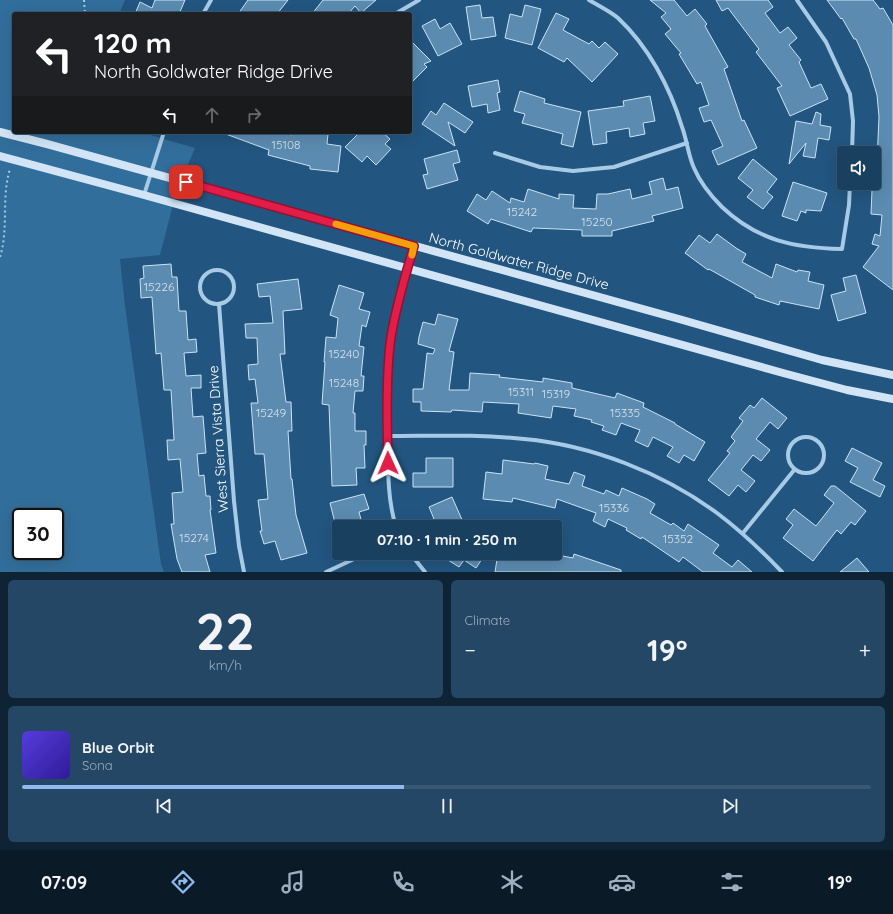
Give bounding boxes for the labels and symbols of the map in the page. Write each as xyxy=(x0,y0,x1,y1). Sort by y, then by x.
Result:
house number: 15108 xyxy=(271,137,301,152)
pin xyxy=(169,165,203,199)
house number: 15242 xyxy=(507,204,538,219)
house number: 15250 xyxy=(581,214,613,229)
street label: North Goldwater Ridge Drive xyxy=(427,228,611,294)
house number: 15226 xyxy=(144,279,175,294)
house number: 15240 xyxy=(329,346,359,361)
street label: West Sierra Vista Drive xyxy=(204,365,232,513)
house number: 15248 xyxy=(329,375,359,390)
house number: 15311 xyxy=(508,384,534,399)
house number: 15319 xyxy=(542,386,571,401)
house number: 15249 xyxy=(256,405,286,420)
house number: 15335 xyxy=(610,405,640,420)
position arrow xyxy=(367,442,409,484)
house number: 15336 xyxy=(599,500,630,515)
speed limit sign: 30 xyxy=(12,508,64,560)
house number: 15274 xyxy=(179,530,209,545)
house number: 15352 xyxy=(663,531,694,546)

